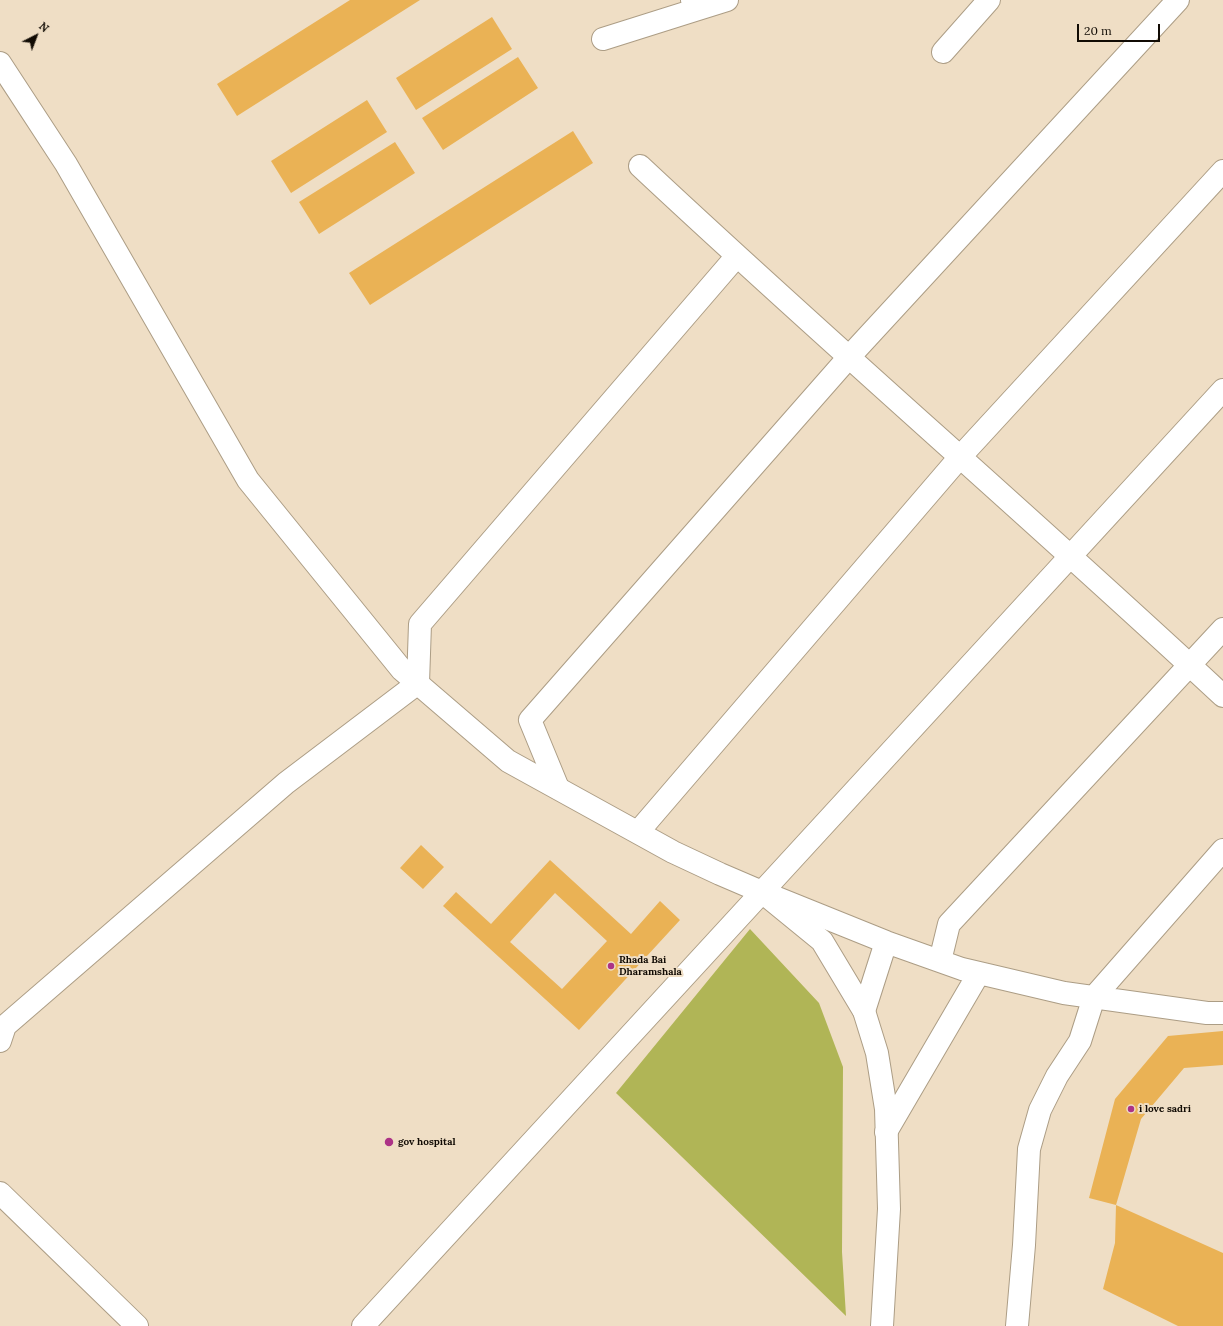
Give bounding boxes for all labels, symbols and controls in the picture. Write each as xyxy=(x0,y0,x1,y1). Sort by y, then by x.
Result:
north arrow xyxy=(16,16,56,56)
scale bar xyxy=(1079,16,1162,42)
text: N xyxy=(36,19,52,35)
text: 20 m xyxy=(1084,23,1112,38)
place label: Rhada Bai Dharamshala xyxy=(619,954,682,978)
marker: Rhada Bai Dharamshala xyxy=(606,961,616,971)
place label: i love sadri xyxy=(1139,1103,1191,1115)
marker: i love sadri xyxy=(1126,1104,1136,1114)
marker: gov hospital xyxy=(383,1136,395,1148)
place label: gov hospital xyxy=(398,1136,456,1148)

